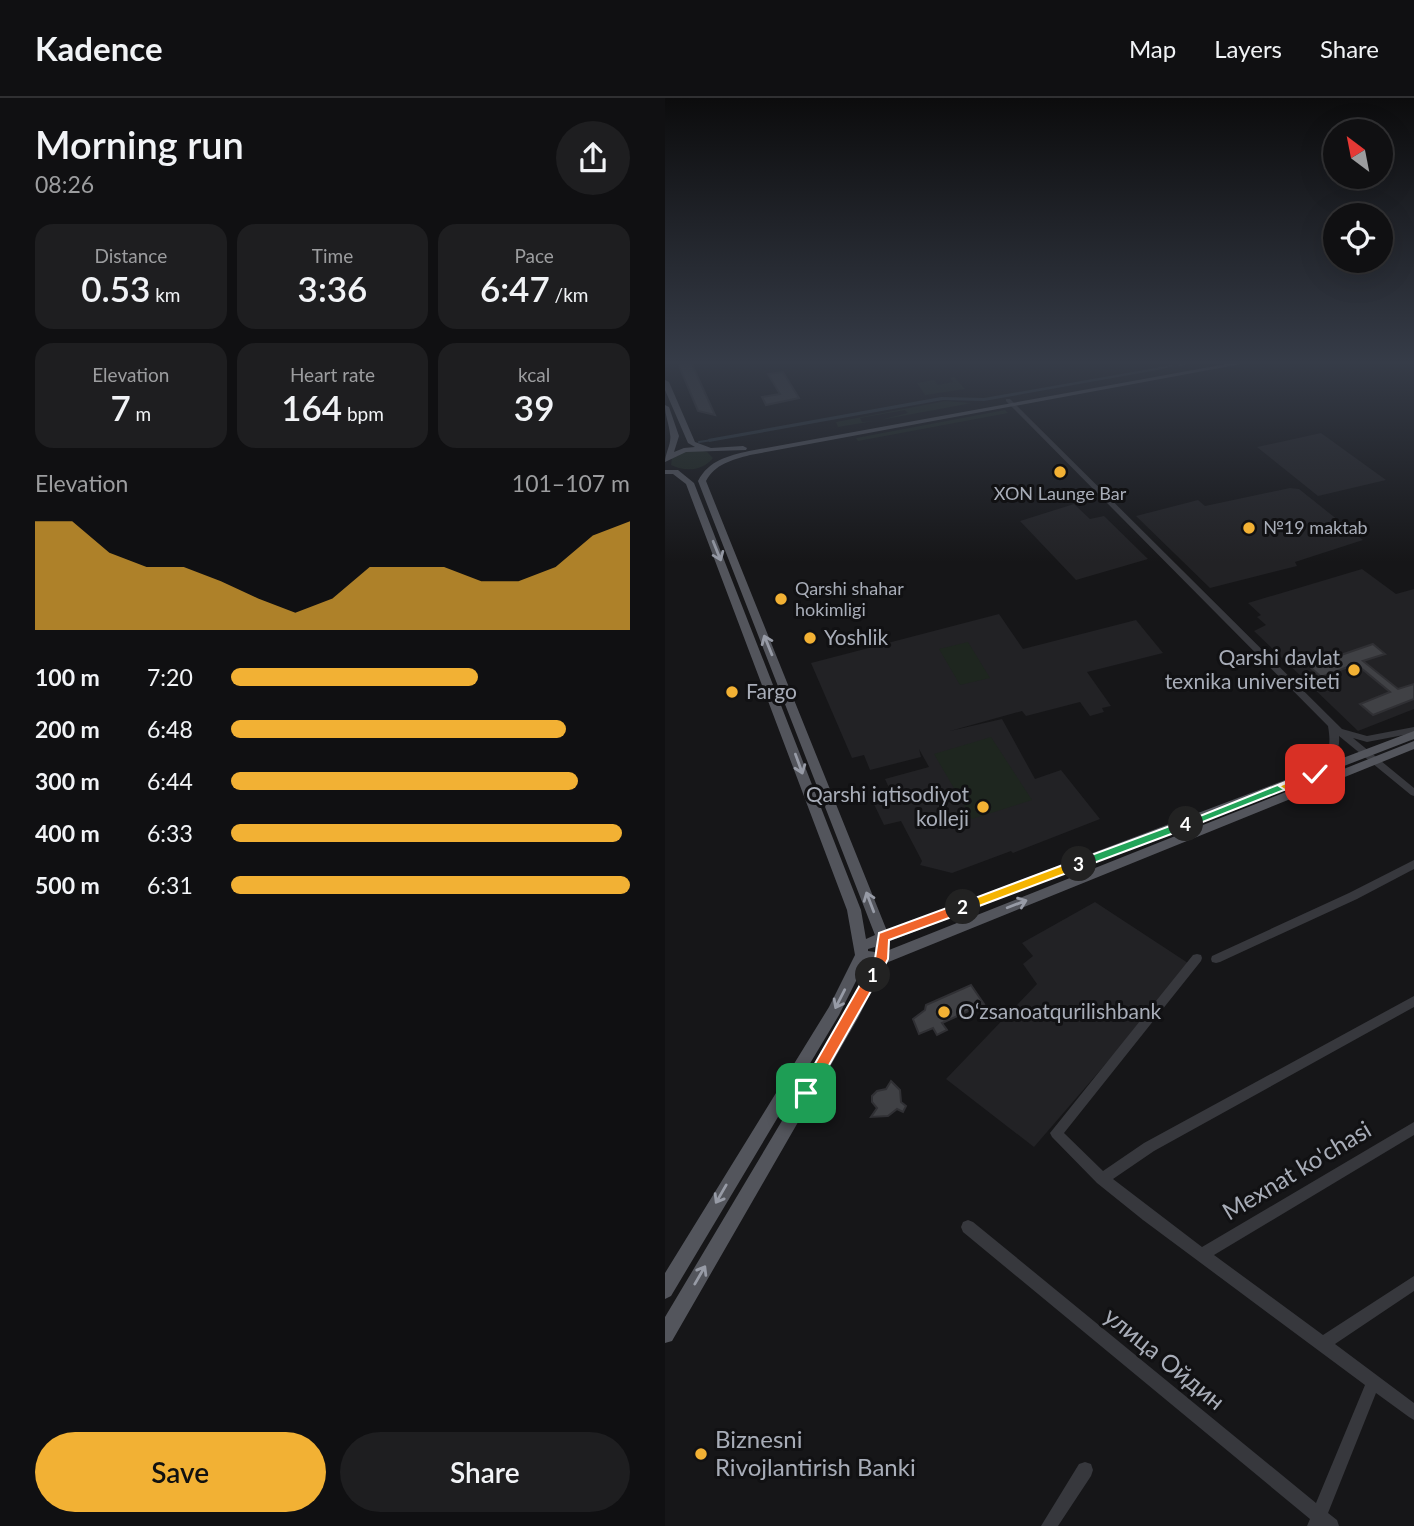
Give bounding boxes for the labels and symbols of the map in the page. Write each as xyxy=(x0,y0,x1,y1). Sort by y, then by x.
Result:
north arrow xyxy=(1323,119,1393,189)
marker: XON Launge Bar xyxy=(1052,464,1068,480)
place label: XON Launge Bar xyxy=(994,482,1127,504)
place label: №19 maktab xyxy=(1263,516,1368,538)
marker: №19 maktab xyxy=(1241,520,1257,536)
one-way arrow xyxy=(712,540,725,562)
place label: Qarshi shahar hokimligi xyxy=(795,577,904,620)
marker: Qarshi shahar hokimligi xyxy=(773,591,789,607)
place label: Yoshlik xyxy=(824,624,889,649)
marker: Yoshlik xyxy=(802,630,818,646)
one-way arrow xyxy=(761,635,774,657)
place label: Qarshi davlat texnika universiteti xyxy=(1165,644,1340,693)
marker: Qarshi davlat texnika universiteti xyxy=(1346,662,1362,678)
place label: Fargo xyxy=(746,678,797,703)
marker: Fargo xyxy=(724,684,740,700)
pin xyxy=(1285,744,1345,804)
one-way arrow xyxy=(793,752,806,774)
place label: Qarshi iqtisodiyot kolleji xyxy=(806,781,969,830)
marker: Qarshi iqtisodiyot kolleji xyxy=(975,799,991,815)
pin: 4 xyxy=(1169,806,1203,842)
pin: 3 xyxy=(1061,846,1097,882)
pin: 2 xyxy=(945,890,981,924)
one-way arrow xyxy=(862,892,875,914)
one-way arrow xyxy=(1006,897,1028,910)
pin: 1 xyxy=(855,958,891,992)
one-way arrow xyxy=(832,988,846,1009)
place label: Oʻzsanoatqurilishbank xyxy=(958,998,1162,1023)
marker: Oʻzsanoatqurilishbank xyxy=(936,1004,952,1020)
pin xyxy=(776,1063,836,1123)
street label: Mexnat ko'chasi xyxy=(1217,1114,1376,1225)
one-way arrow xyxy=(714,1183,728,1203)
one-way arrow xyxy=(693,1265,707,1285)
street label: улица Ойдин xyxy=(1099,1300,1231,1415)
place label: Biznesni Rivojlantirish Banki xyxy=(715,1424,916,1481)
marker: Biznesni Rivojlantirish Banki xyxy=(693,1446,709,1462)

